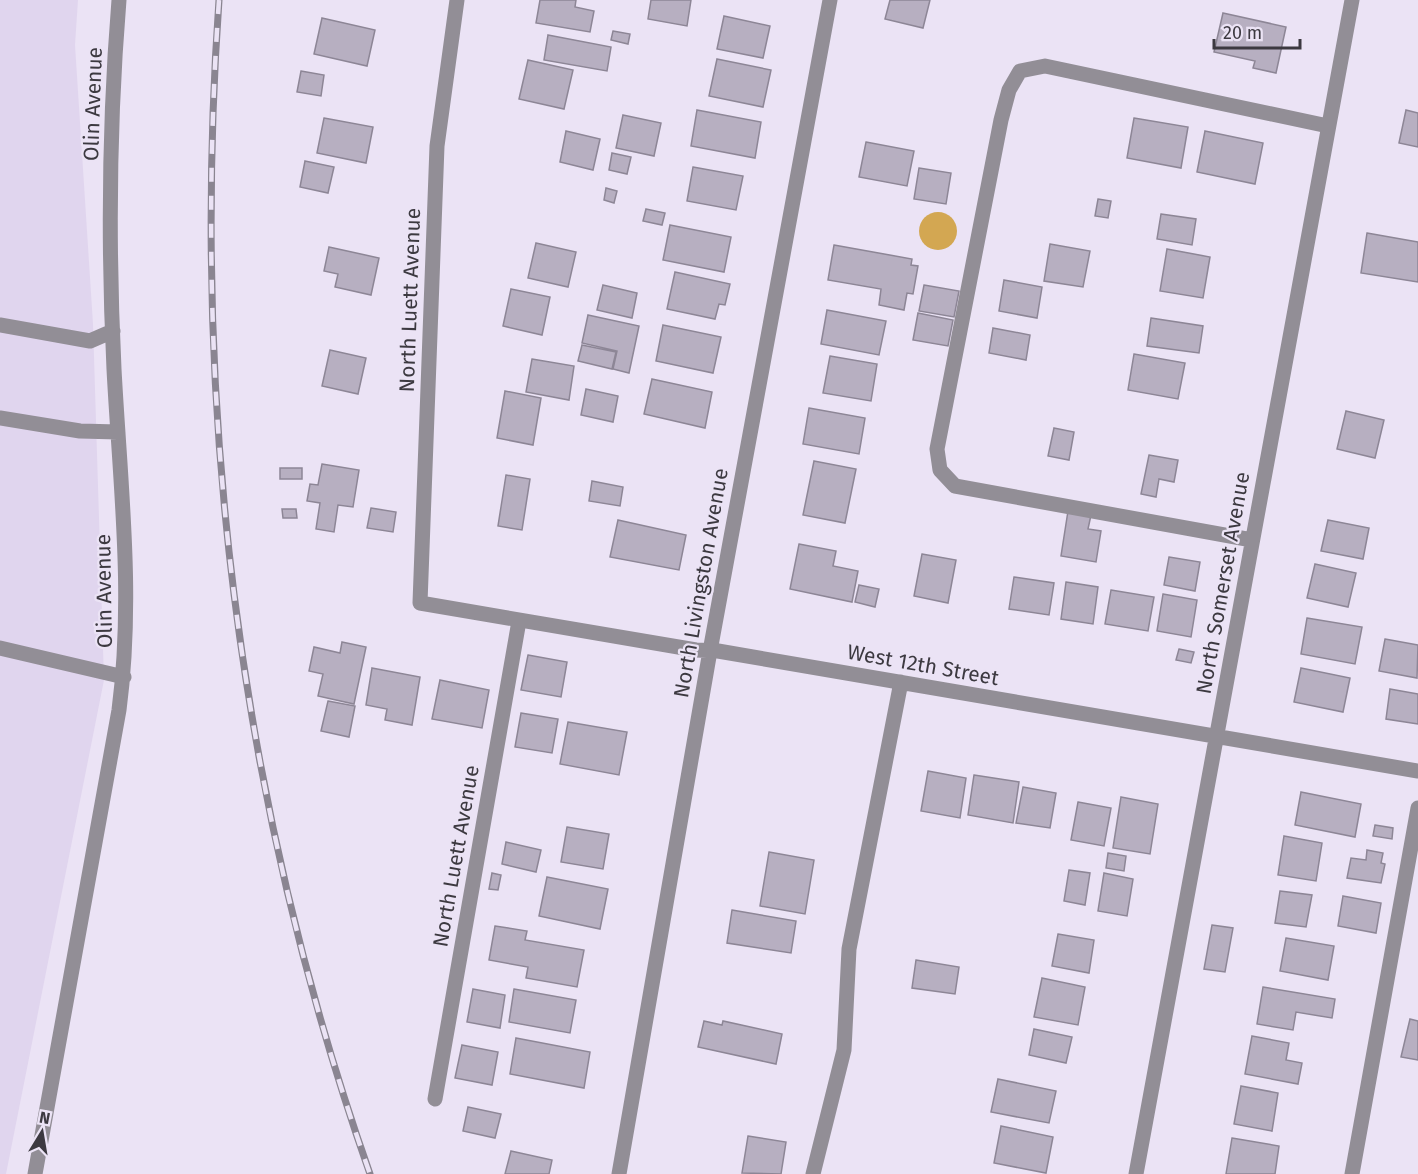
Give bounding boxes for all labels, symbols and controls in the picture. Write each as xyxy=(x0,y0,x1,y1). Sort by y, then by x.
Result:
scale bar xyxy=(1214,12,1300,50)
text: 20 m xyxy=(1223,22,1262,44)
street label: Olin Avenue xyxy=(78,46,108,162)
street label: North Luett Avenue xyxy=(394,207,426,393)
street label: North Livingston Avenue xyxy=(668,466,734,700)
street label: North Somerset Avenue xyxy=(1191,470,1255,696)
street label: Olin Avenue xyxy=(90,534,118,648)
street label: West 12th Street xyxy=(845,639,1001,691)
street label: North Luett Avenue xyxy=(427,763,485,949)
north arrow xyxy=(12,1102,72,1162)
text: N xyxy=(38,1107,52,1128)

